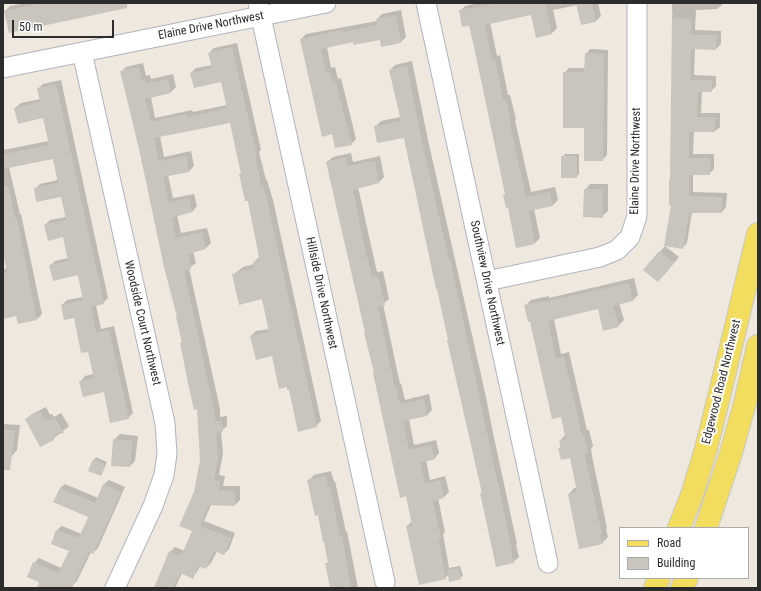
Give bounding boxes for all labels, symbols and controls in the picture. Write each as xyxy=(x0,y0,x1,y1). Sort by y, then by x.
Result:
street label: Elaine Drive Northwest xyxy=(157,9,265,43)
scale bar xyxy=(14,12,116,38)
text: 50 m xyxy=(19,20,43,34)
street label: Elaine Drive Northwest xyxy=(628,107,644,215)
street label: Southview Drive Northwest xyxy=(467,219,507,347)
street label: Hillside Drive Northwest xyxy=(302,236,340,350)
street label: Woodside Court Northwest xyxy=(121,259,163,387)
street label: Edgewood Road Northwest xyxy=(700,318,744,446)
legend xyxy=(619,527,749,579)
text: Road xyxy=(657,536,681,550)
text: Building xyxy=(657,556,695,570)

